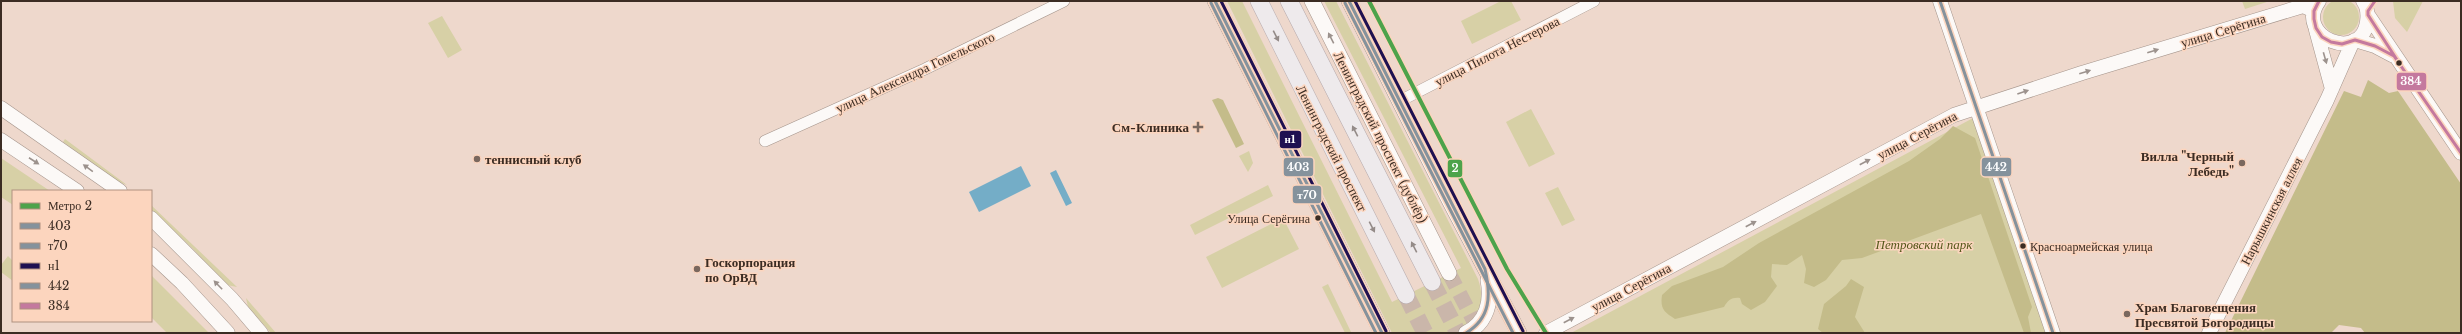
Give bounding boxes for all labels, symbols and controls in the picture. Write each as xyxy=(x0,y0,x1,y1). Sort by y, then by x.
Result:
street label: улица Серёгина xyxy=(2179,9,2268,51)
street label: улица Пилота Нестерова xyxy=(1432,12,1563,90)
street label: улица Александра Гомельского xyxy=(833,28,997,117)
one-way arrow xyxy=(1273,30,1280,42)
one-way arrow xyxy=(1328,33,1334,44)
one-way arrow xyxy=(2147,48,2159,54)
street label: Ленинградский проспект (дублёр) xyxy=(1331,49,1431,225)
one-way arrow xyxy=(2322,53,2328,65)
unlabelled marker xyxy=(2394,58,2404,68)
one-way arrow xyxy=(2080,69,2092,75)
line badge: 384 xyxy=(2396,72,2427,91)
text: 384 xyxy=(2400,74,2422,88)
street label: Ленинградский проспект xyxy=(1293,82,1371,214)
one-way arrow xyxy=(2017,89,2029,95)
street label: улица Серёгина xyxy=(1875,107,1960,164)
place label: См-Клиника xyxy=(1112,119,1189,136)
marker: См-Клиника xyxy=(1192,121,1204,133)
one-way arrow xyxy=(1352,126,1358,137)
line badge: н1 xyxy=(1279,130,1302,149)
text: н1 xyxy=(1284,132,1296,146)
place label: Вилла "Черный Лебедь" xyxy=(2141,148,2235,180)
place label: теннисный клуб xyxy=(485,151,582,168)
marker: теннисный клуб xyxy=(472,154,482,164)
street label: Нарышкинская аллея xyxy=(2237,155,2306,268)
line badge: 403 xyxy=(1283,157,1314,177)
line badge: 442 xyxy=(1981,157,2012,177)
one-way arrow xyxy=(28,158,39,165)
marker: Вилла "Черный Лебедь" xyxy=(2237,158,2247,168)
line badge: 2 xyxy=(1447,159,1463,178)
one-way arrow xyxy=(1860,159,1871,165)
text: 403 xyxy=(1287,160,1309,174)
text: 442 xyxy=(1985,160,2007,174)
text: 2 xyxy=(1451,161,1459,175)
one-way arrow xyxy=(83,164,93,172)
line badge: т70 xyxy=(1292,185,1322,204)
text: т70 xyxy=(1297,188,1317,202)
legend xyxy=(12,190,152,322)
text: Метро 2 xyxy=(48,198,92,213)
place label: Улица Серёгина xyxy=(1227,211,1311,226)
marker: Улица Серёгина xyxy=(1313,213,1323,223)
text: 403 xyxy=(48,218,71,233)
one-way arrow xyxy=(1745,220,1757,227)
one-way arrow xyxy=(1369,222,1375,233)
park label: Петровский парк xyxy=(1875,236,1973,253)
text: т70 xyxy=(48,238,68,253)
place label: Красноармейская улица xyxy=(2030,239,2153,254)
marker: Красноармейская улица xyxy=(2018,241,2028,251)
one-way arrow xyxy=(1411,242,1417,253)
place label: Госкорпорация по ОрВД xyxy=(705,254,795,286)
text: н1 xyxy=(48,258,60,273)
street label: улица Серёгина xyxy=(1589,259,1674,316)
marker: Госкорпорация по ОрВД xyxy=(692,264,702,274)
text: 442 xyxy=(48,278,69,293)
one-way arrow xyxy=(213,280,223,290)
text: 384 xyxy=(48,298,70,313)
place label: Храм Благовещения Пресвятой Богородицы xyxy=(2135,299,2274,331)
marker: Храм Благовещения Пресвятой Богородицы xyxy=(2122,309,2132,319)
one-way arrow xyxy=(1563,317,1575,323)

